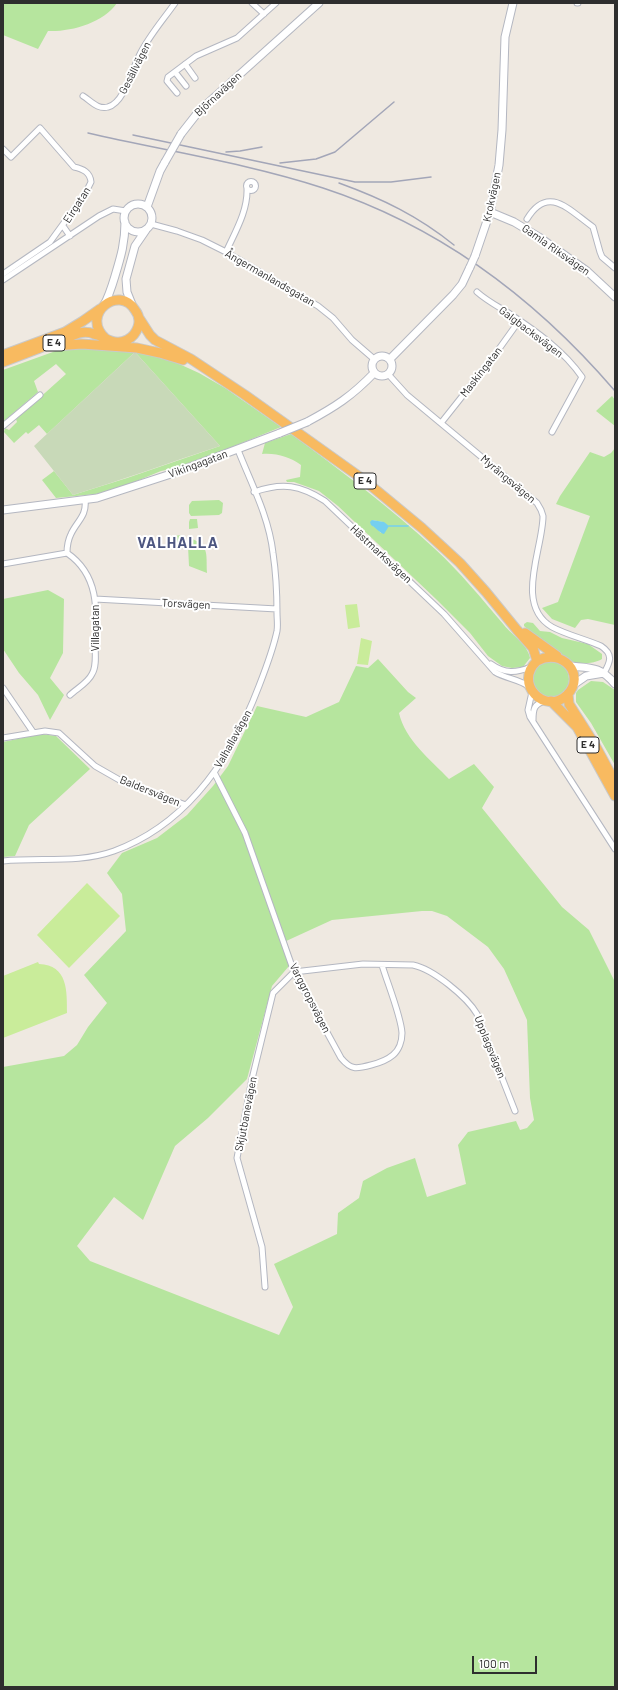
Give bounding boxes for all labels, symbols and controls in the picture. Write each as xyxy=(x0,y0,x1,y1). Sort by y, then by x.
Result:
street label: Gesällvägen xyxy=(116,40,154,96)
street label: Björnavägen xyxy=(192,69,244,119)
street label: Krokvägen xyxy=(480,171,504,223)
street label: Eirgatan xyxy=(60,184,94,226)
street label: Gamla Riksvägen xyxy=(519,222,593,278)
street label: Ångermanlandsgatan xyxy=(223,247,317,309)
street label: Galgbacksvägen xyxy=(496,304,566,360)
road number: E 4 xyxy=(43,335,65,351)
street label: Maskingatan xyxy=(457,344,505,400)
street label: Vikingagatan xyxy=(167,447,229,481)
street label: Myrängsvägen xyxy=(478,452,538,506)
road number: E 4 xyxy=(354,473,376,489)
street label: Hästmarksvägen xyxy=(347,522,415,586)
district label: VALHALLA xyxy=(137,534,219,552)
street label: Torsvägen xyxy=(161,596,211,612)
street label: Villagatan xyxy=(88,605,102,651)
street label: Valhallavägen xyxy=(212,708,254,770)
road number: E 4 xyxy=(577,737,599,753)
street label: Baldersvägen xyxy=(118,773,182,809)
street label: Varggropsvägen xyxy=(287,961,333,1035)
street label: Upplagsvägen xyxy=(471,1014,509,1080)
street label: Skjutbanevägen xyxy=(232,1075,260,1153)
scale bar xyxy=(474,1648,539,1674)
text: 100 m xyxy=(479,1656,509,1670)

